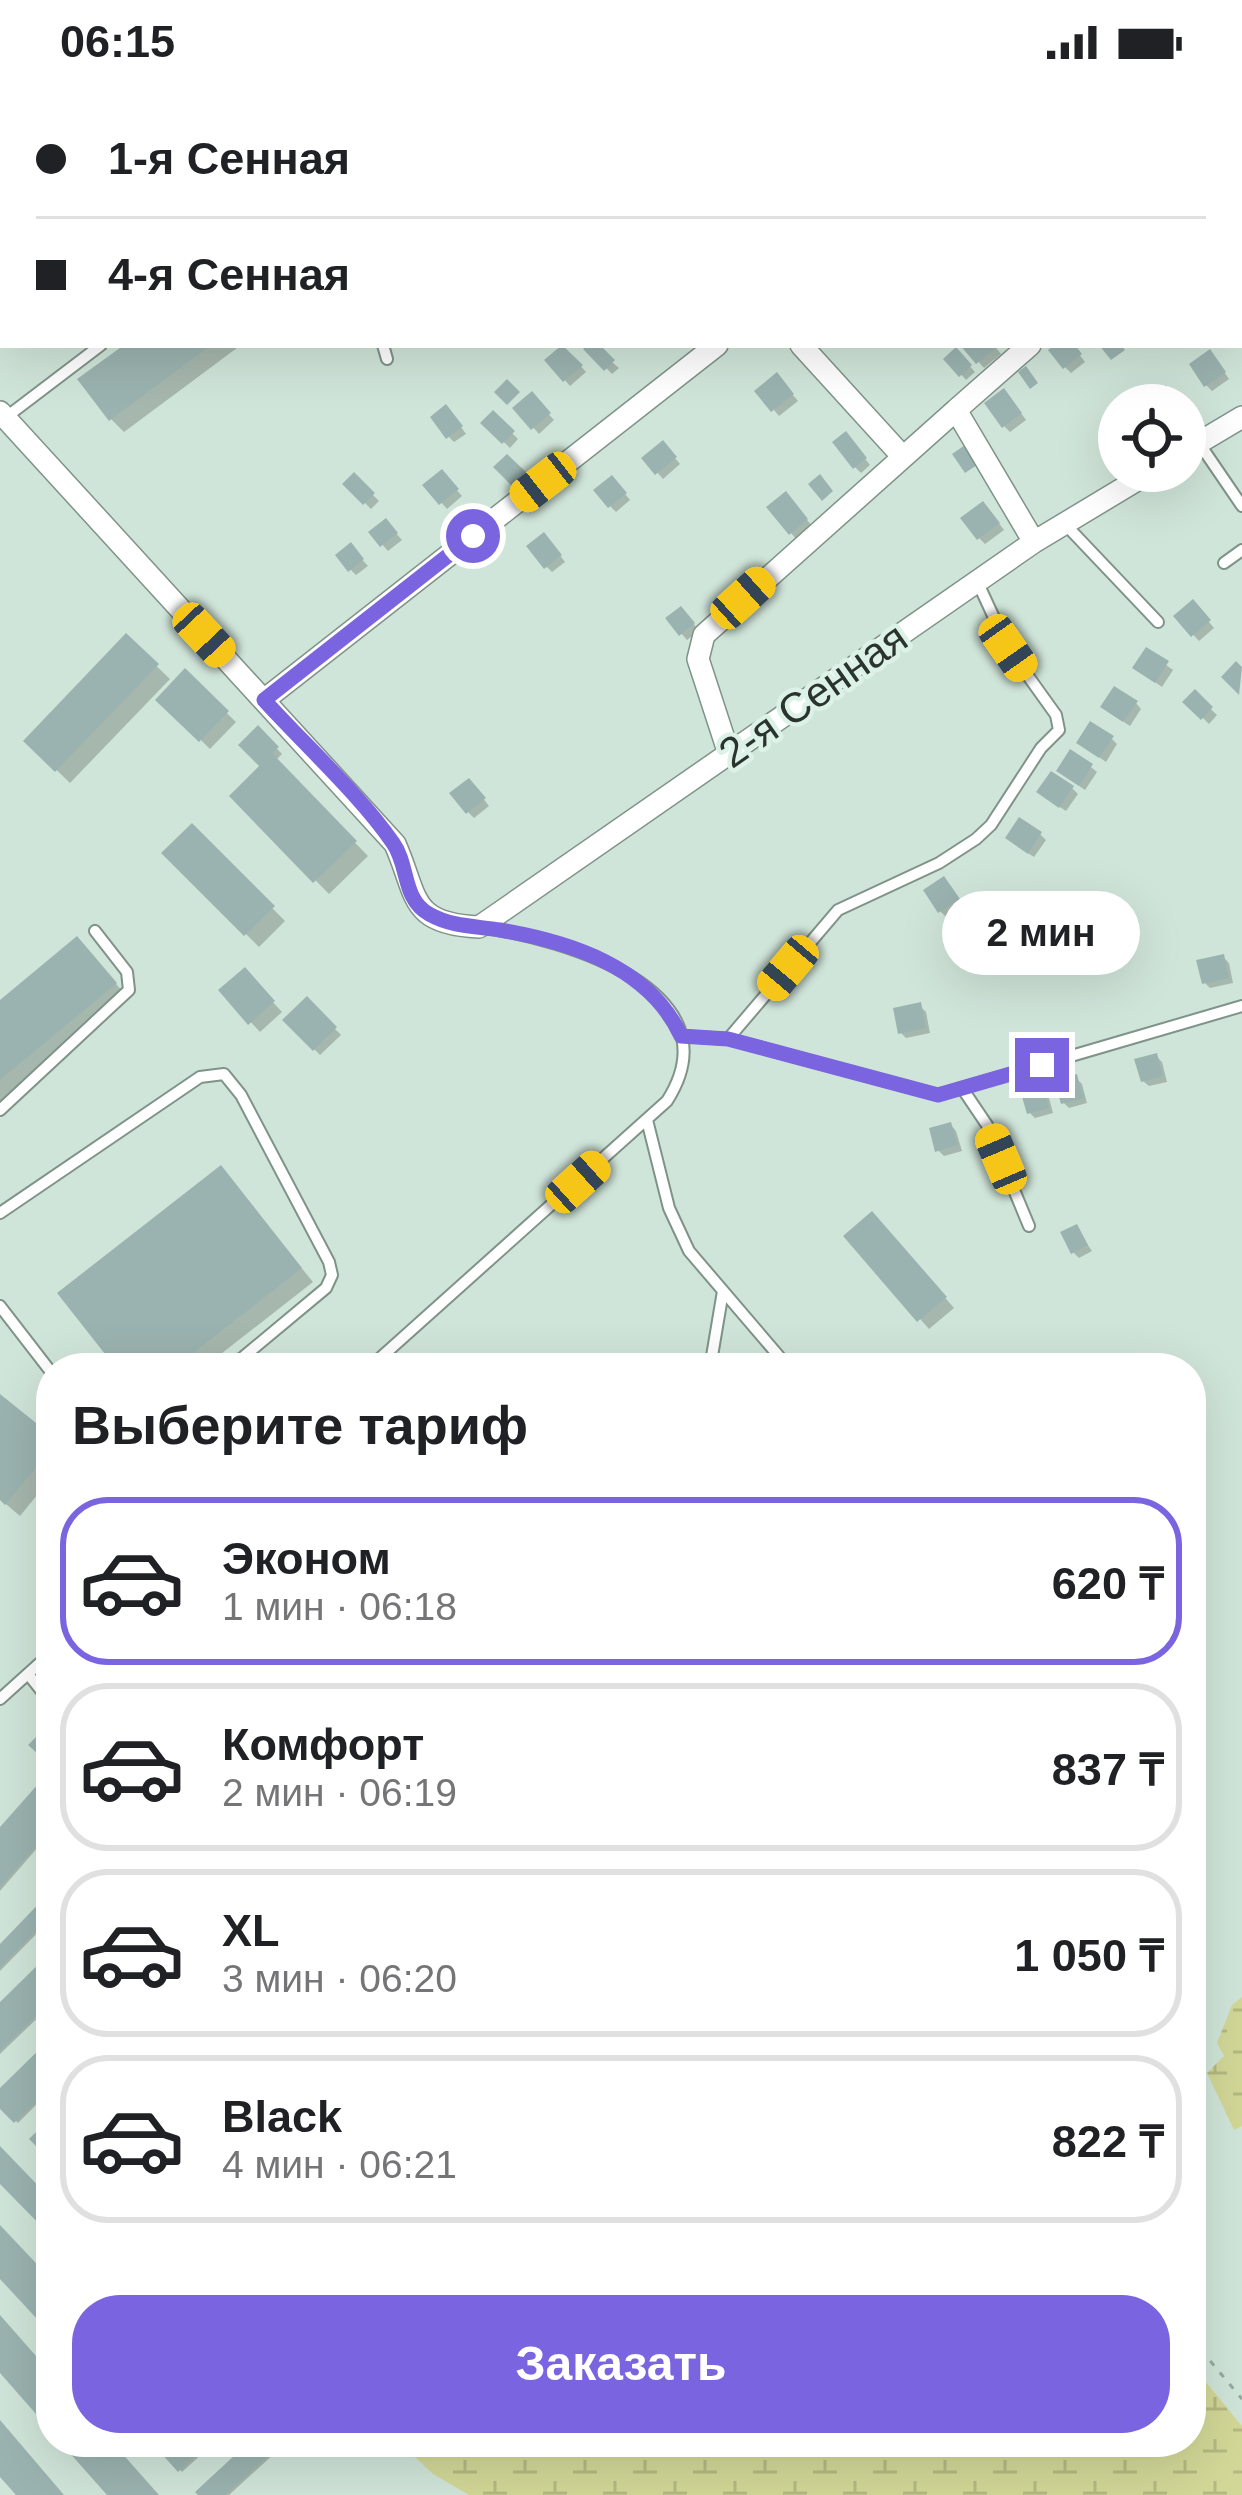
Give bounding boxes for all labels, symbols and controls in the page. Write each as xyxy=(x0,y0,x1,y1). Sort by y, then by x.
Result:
text: 06:15 xyxy=(60,16,175,67)
text: 1-я Сенная xyxy=(108,133,350,184)
text: 4-я Сенная xyxy=(108,249,350,300)
map controls xyxy=(1098,384,1206,492)
button: locate xyxy=(1098,384,1206,492)
car xyxy=(504,446,582,518)
route start xyxy=(446,509,500,563)
car xyxy=(704,561,782,635)
car xyxy=(166,596,242,674)
car xyxy=(973,608,1043,688)
street label: 2-я Сенная xyxy=(710,613,916,777)
callout: 2 мин xyxy=(943,891,1141,975)
text: 2 мин xyxy=(987,911,1095,954)
car xyxy=(751,929,825,1007)
route end xyxy=(1015,1038,1069,1092)
car xyxy=(970,1119,1032,1199)
car xyxy=(539,1145,617,1219)
text: Выберите тариф xyxy=(72,1395,528,1455)
icon: car xyxy=(78,1527,186,1635)
text: Эконом xyxy=(222,1533,391,1584)
text: 620 ₸ xyxy=(1052,1558,1164,1609)
text: 1 мин · 06:18 xyxy=(222,1585,457,1628)
icon: car xyxy=(78,1713,186,1821)
text: Комфорт xyxy=(222,1719,424,1770)
text: 837 ₸ xyxy=(1052,1744,1164,1795)
text: 2 мин · 06:19 xyxy=(222,1771,457,1814)
icon: car xyxy=(78,1899,186,2007)
text: XL xyxy=(222,1905,280,1956)
text: 1 050 ₸ xyxy=(1014,1930,1164,1981)
text: 3 мин · 06:20 xyxy=(222,1957,457,2000)
icon: car xyxy=(78,2085,186,2193)
text: Black xyxy=(222,2091,342,2142)
text: 822 ₸ xyxy=(1052,2116,1164,2167)
text: 4 мин · 06:21 xyxy=(222,2143,457,2186)
button: Заказать xyxy=(72,2295,1170,2433)

